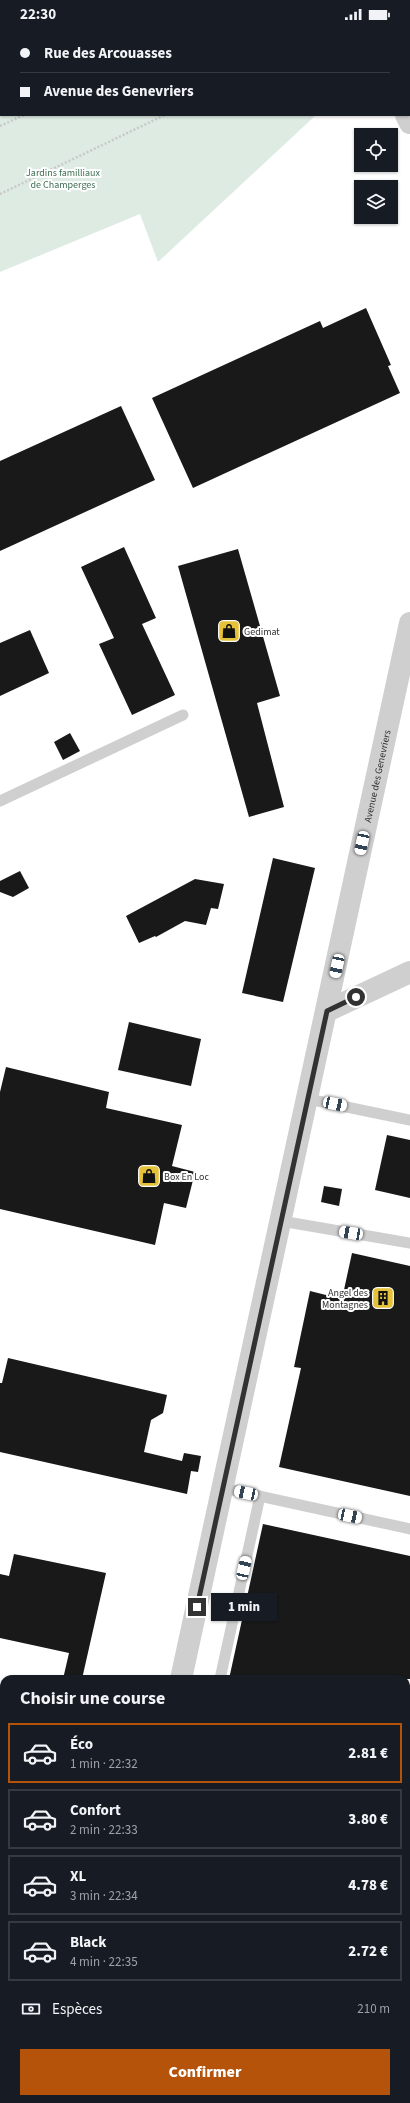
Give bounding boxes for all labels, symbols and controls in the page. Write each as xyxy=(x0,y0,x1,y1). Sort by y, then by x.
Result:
text: 22:30 xyxy=(20,4,56,25)
text: Rue des Arcouasses xyxy=(44,43,172,64)
text: Avenue des Genevriers xyxy=(44,81,194,102)
map controls xyxy=(354,128,398,224)
button: locate xyxy=(354,128,398,172)
park label: Jardins familliaux de Champerges xyxy=(26,166,100,192)
button: layers xyxy=(354,180,398,224)
shop icon: Gedimat xyxy=(216,618,242,644)
place label: Gedimat xyxy=(244,625,280,639)
street label: Avenue des Genevriers xyxy=(361,729,395,824)
car xyxy=(354,830,370,856)
car xyxy=(329,953,345,979)
route start xyxy=(347,988,365,1006)
car xyxy=(322,1096,348,1112)
shop icon: Box En Loc xyxy=(136,1163,162,1189)
place label: Box En Loc xyxy=(164,1170,209,1184)
car xyxy=(338,1225,364,1241)
building icon: Angel des Montagnes xyxy=(370,1285,396,1311)
place label: Angel des Montagnes xyxy=(322,1286,368,1312)
car xyxy=(233,1485,259,1501)
car xyxy=(337,1508,363,1524)
car xyxy=(235,1555,253,1581)
callout: 1 min xyxy=(211,1593,277,1621)
route end xyxy=(188,1598,206,1616)
text: 1 min xyxy=(228,1598,260,1616)
text: Choisir une course xyxy=(20,1686,165,1711)
text: Éco xyxy=(70,1734,93,1755)
icon: car xyxy=(22,1735,58,1771)
text: 2.81 € xyxy=(348,1743,388,1764)
text: 1 min · 22:32 xyxy=(70,1755,138,1773)
text: Confort xyxy=(70,1800,121,1821)
icon: car xyxy=(22,1801,58,1837)
text: 3.80 € xyxy=(348,1809,388,1830)
text: 2 min · 22:33 xyxy=(70,1821,138,1839)
text: XL xyxy=(70,1866,86,1887)
icon: car xyxy=(22,1867,58,1903)
text: 4.78 € xyxy=(348,1875,388,1896)
text: 3 min · 22:34 xyxy=(70,1887,138,1905)
text: Black xyxy=(70,1932,107,1953)
icon: car xyxy=(22,1933,58,1969)
text: 2.72 € xyxy=(348,1941,388,1962)
text: 4 min · 22:35 xyxy=(70,1953,138,1971)
icon: cash xyxy=(20,1998,42,2020)
text: Espèces xyxy=(52,1999,102,2020)
text: 210 m xyxy=(357,2000,390,2018)
button: Confirmer xyxy=(20,2049,390,2095)

